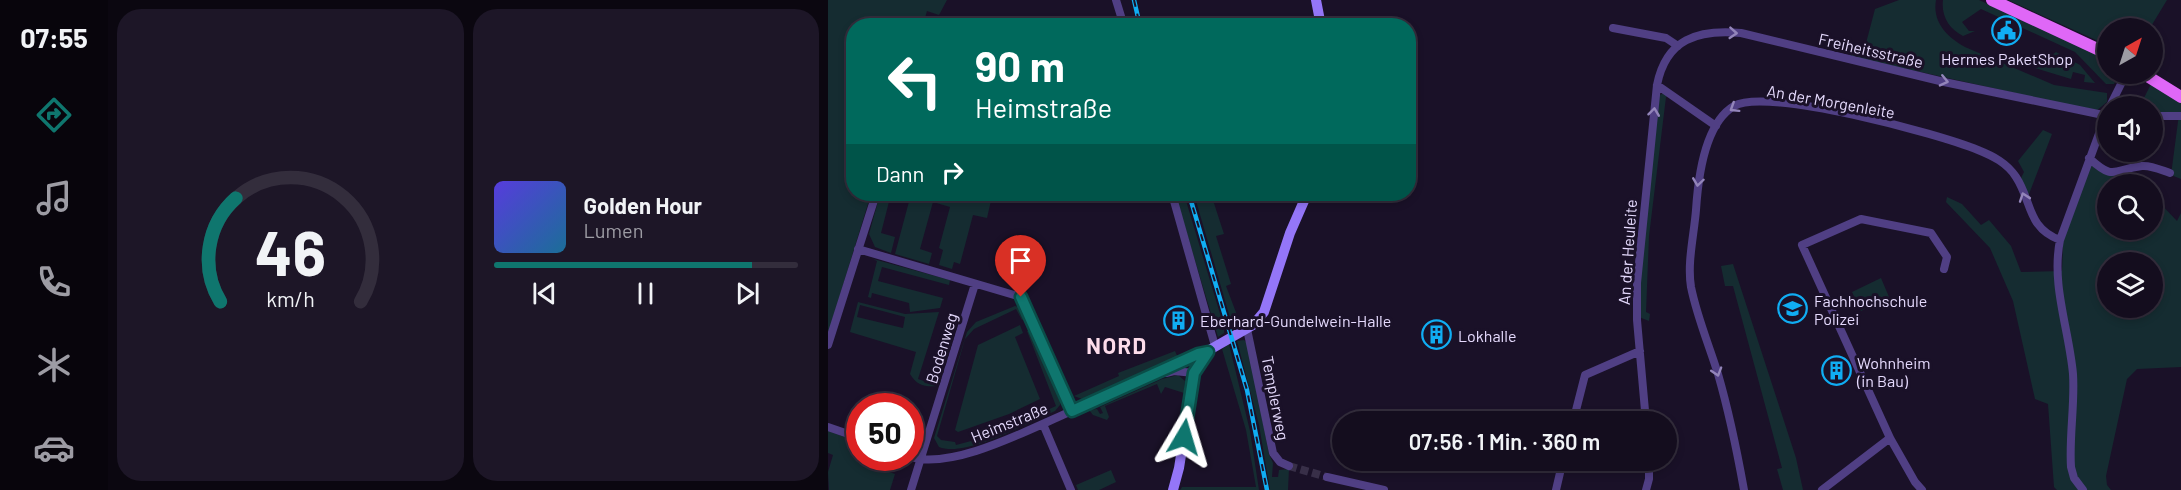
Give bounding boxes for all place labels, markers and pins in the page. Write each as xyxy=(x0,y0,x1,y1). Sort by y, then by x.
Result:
public building icon: Hermes PaketShop xyxy=(1991,14,2023,46)
place label: Hermes PaketShop xyxy=(1941,49,2073,68)
pin xyxy=(995,235,1046,297)
place label: Fachhochschule Polizei xyxy=(1814,291,1927,328)
school or university icon: Fachhochschule Polizei xyxy=(1777,293,1809,325)
building icon: Eberhard-Gundelwein-Halle xyxy=(1163,304,1195,336)
place label: Eberhard-Gundelwein-Halle xyxy=(1200,311,1391,330)
building icon: Lokhalle xyxy=(1421,319,1453,351)
place label: Lokhalle xyxy=(1458,326,1517,345)
place label: Wohnheim (in Bau) xyxy=(1856,353,1931,390)
building icon: Wohnheim (in Bau) xyxy=(1820,355,1852,387)

